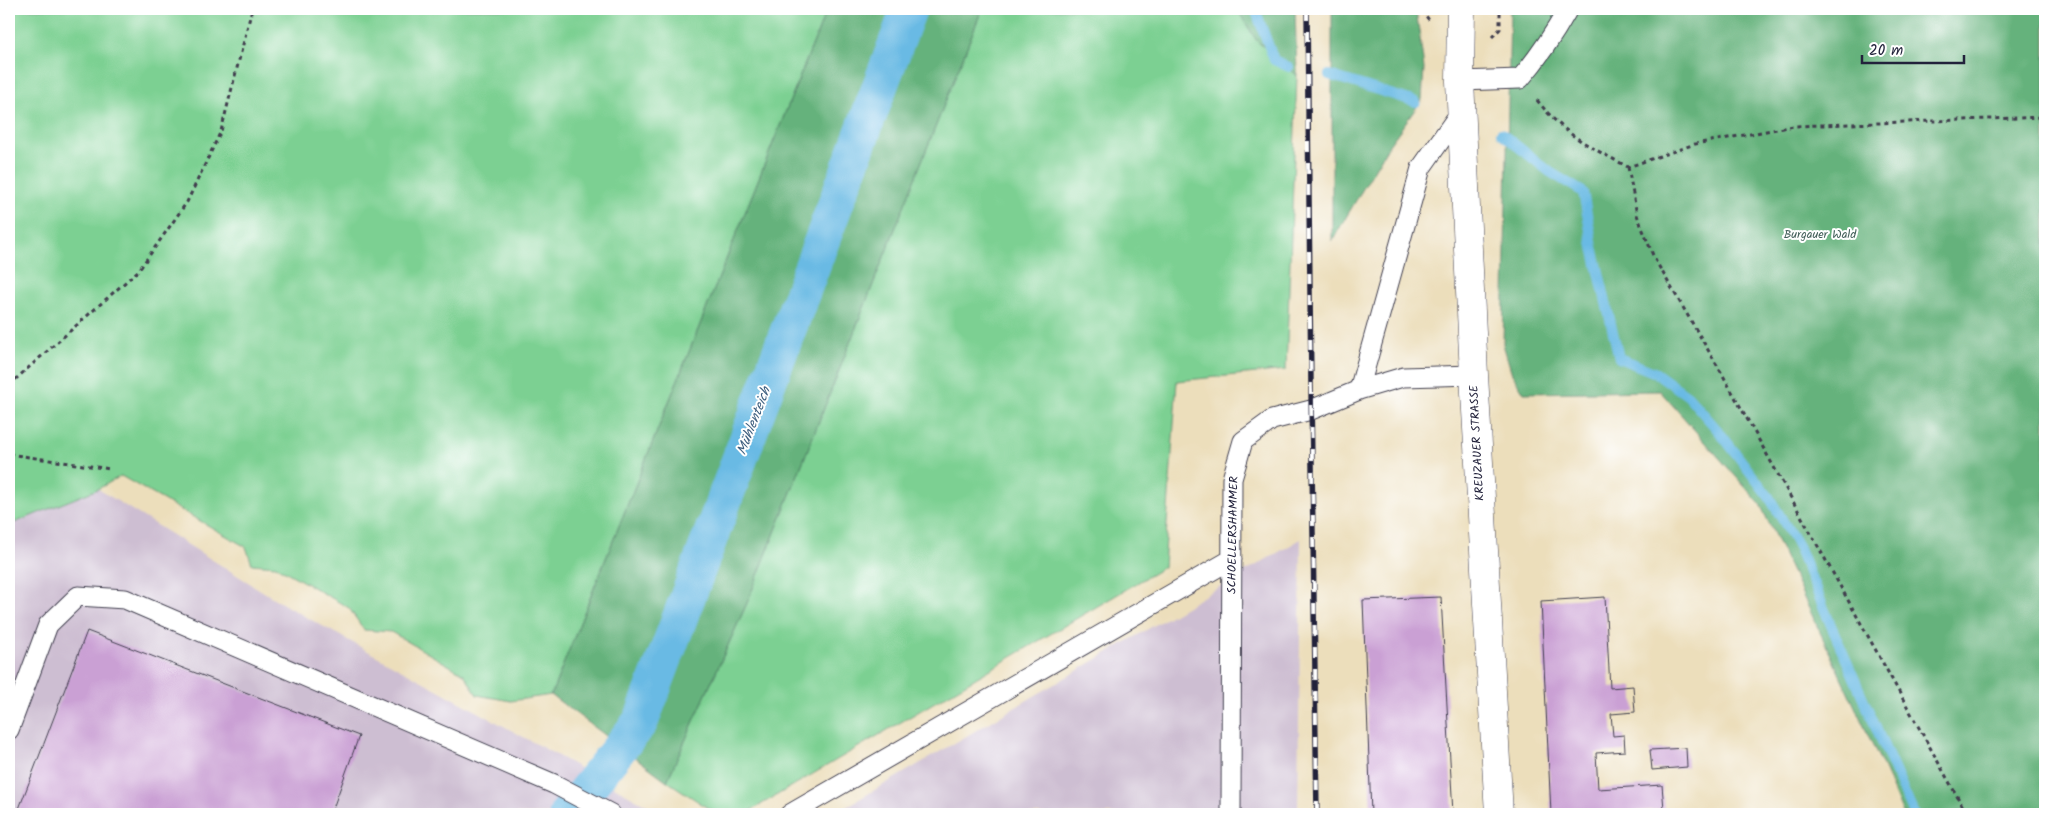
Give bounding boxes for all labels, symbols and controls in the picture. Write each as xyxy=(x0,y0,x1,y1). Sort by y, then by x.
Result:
scale bar xyxy=(1862,32,1964,64)
text: 20 m xyxy=(1869,39,1903,63)
park label: Burgauer Wald xyxy=(1784,225,1857,244)
water label: Mühlenteich xyxy=(731,382,778,458)
street label: KREUZAUER STRASSE xyxy=(1464,384,1490,501)
street label: SCHOELLERSHAMMER xyxy=(1222,476,1244,594)

